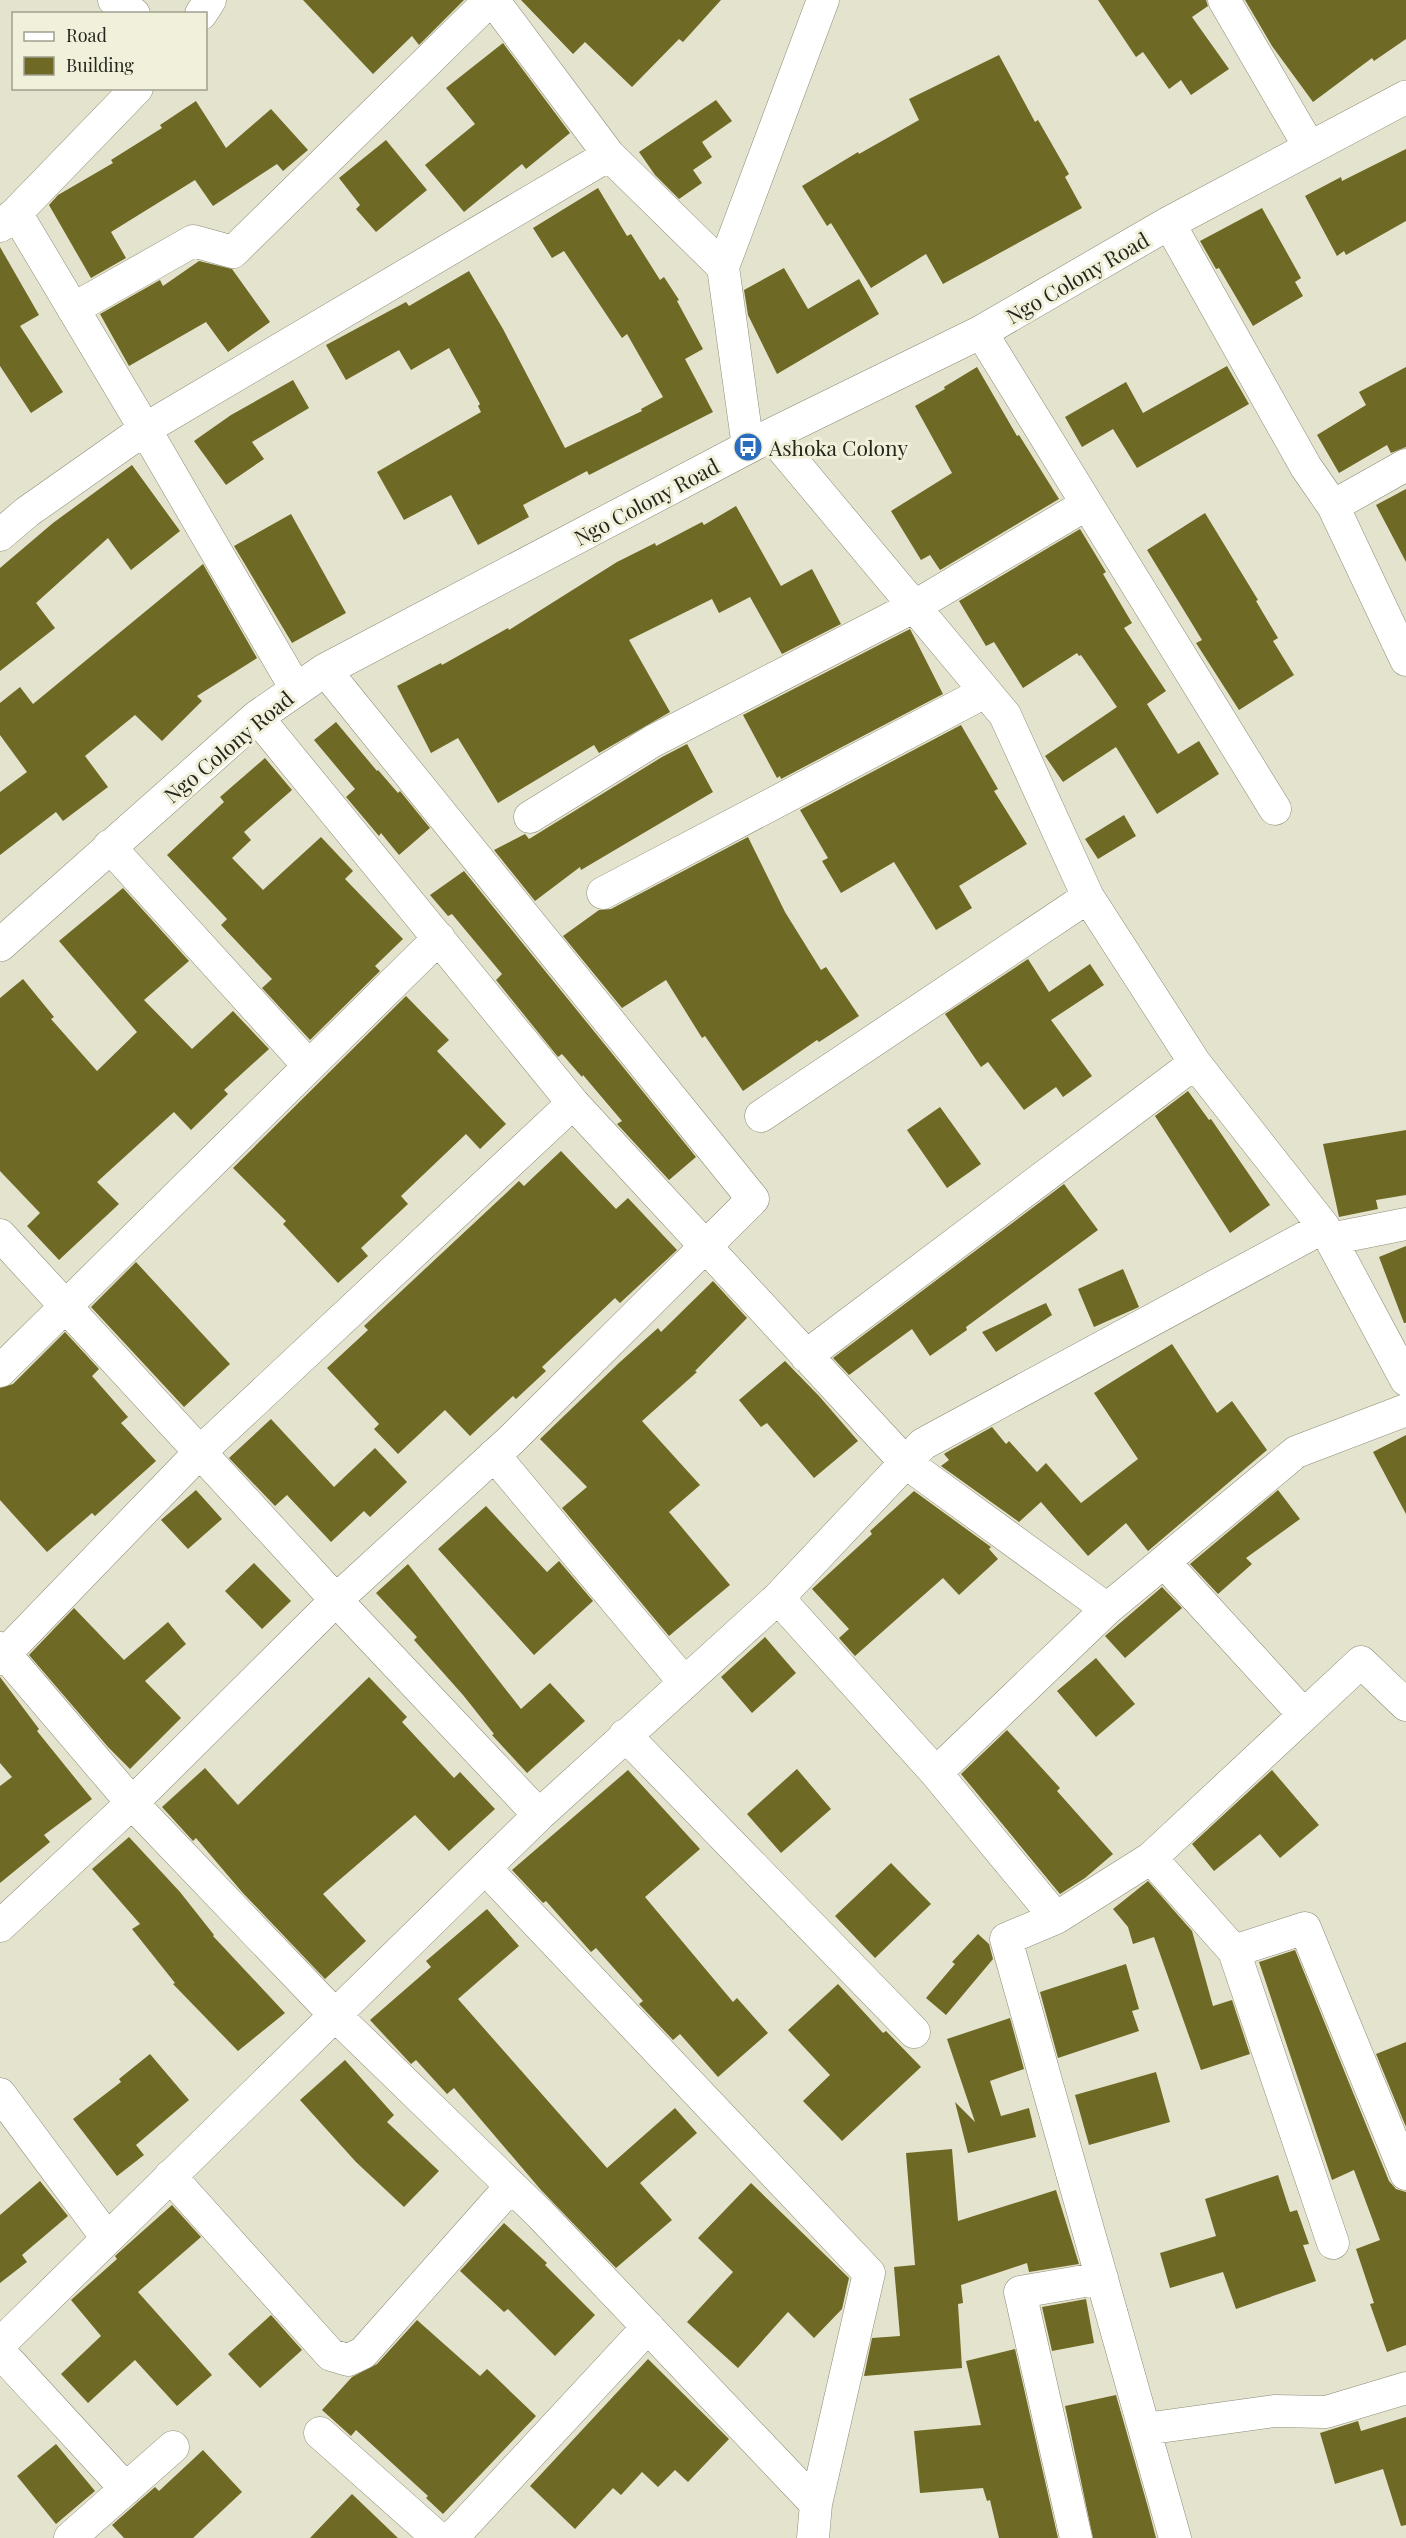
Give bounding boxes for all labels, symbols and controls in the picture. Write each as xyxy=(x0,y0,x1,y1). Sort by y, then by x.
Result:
legend xyxy=(12,12,207,90)
text: Road xyxy=(66,23,107,47)
text: Building xyxy=(66,53,134,77)
street label: Ngo Colony Road xyxy=(1001,225,1153,329)
bus stop icon: Ashoka Colony xyxy=(732,431,764,463)
place label: Ashoka Colony xyxy=(768,433,908,461)
street label: Ngo Colony Road xyxy=(569,451,723,551)
street label: Ngo Colony Road xyxy=(158,684,298,808)

